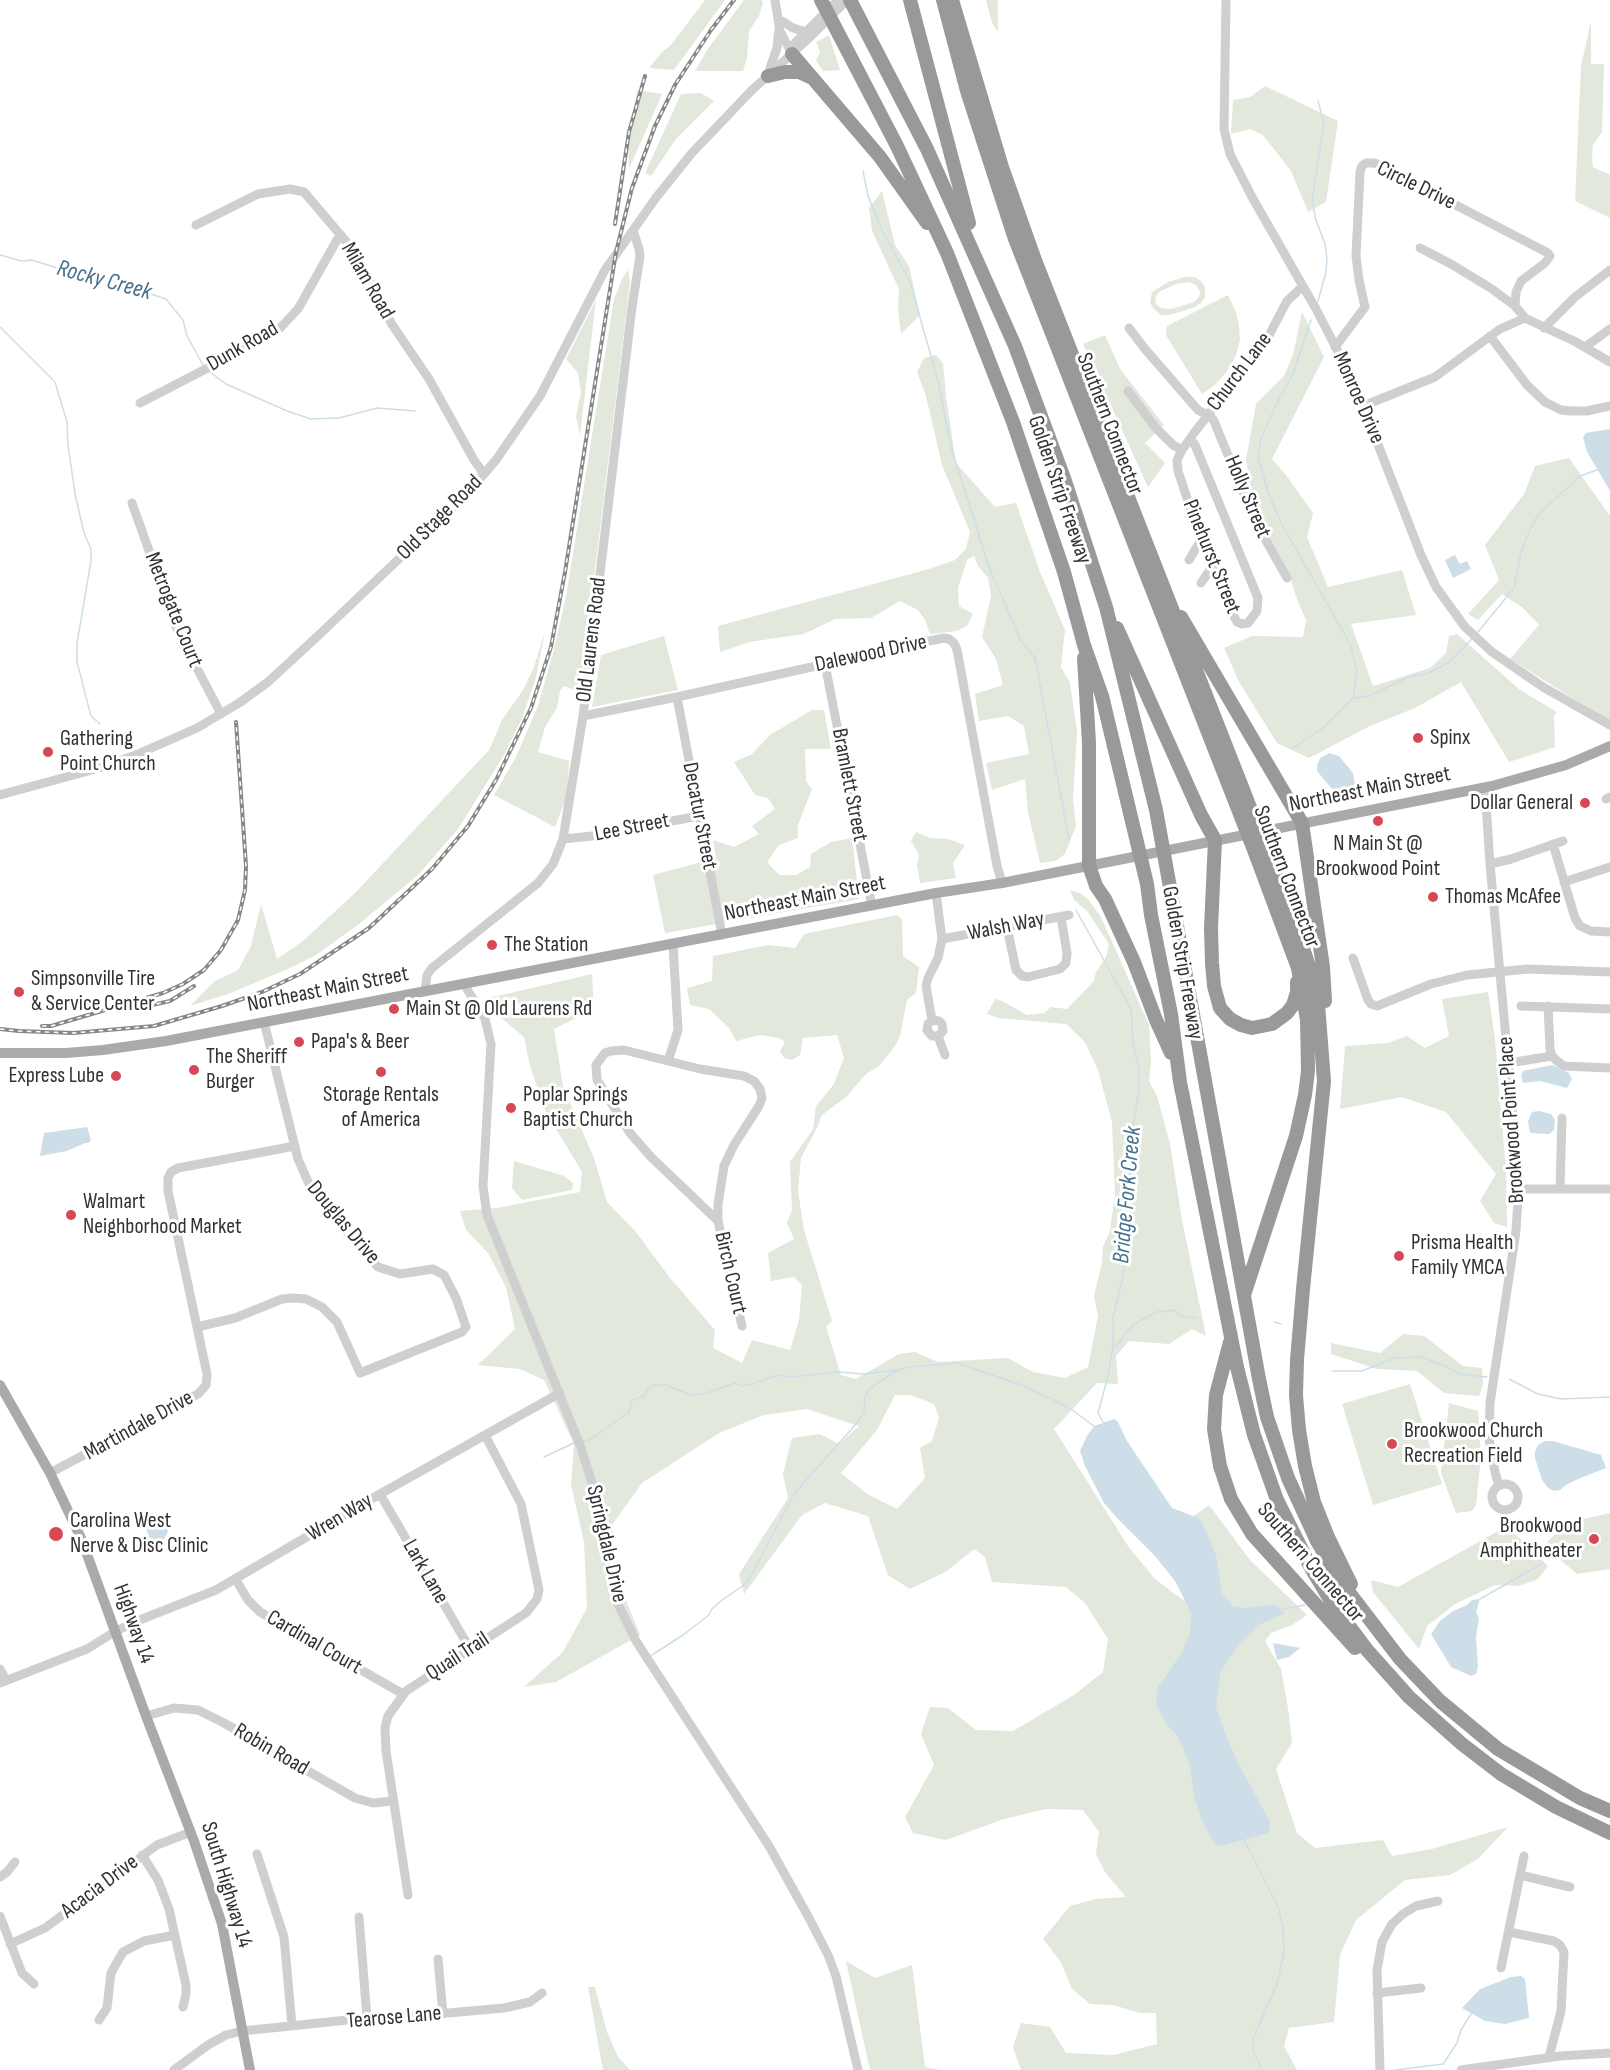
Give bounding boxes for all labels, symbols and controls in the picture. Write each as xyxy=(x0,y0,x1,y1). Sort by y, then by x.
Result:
street label: Circle Drive xyxy=(1372,156,1460,216)
street label: Milam Road xyxy=(335,238,399,324)
water label: Rocky Creek xyxy=(53,255,155,307)
street label: Dunk Road xyxy=(203,316,283,378)
street label: Church Lane xyxy=(1202,327,1278,417)
street label: Monroe Drive xyxy=(1326,348,1390,448)
street label: Southern Connector xyxy=(1070,349,1148,499)
street label: Golden Strip Freeway xyxy=(1021,412,1097,568)
street label: Holly Street xyxy=(1218,452,1276,542)
street label: Old Stage Road xyxy=(392,470,488,566)
street label: Pinehurst Street xyxy=(1176,496,1246,618)
street label: Metrogate Court xyxy=(138,549,208,671)
street label: Old Laurens Road xyxy=(571,576,613,704)
street label: Dalewood Drive xyxy=(813,629,929,679)
place label: Spinx xyxy=(1430,725,1470,751)
place label: Gathering Point Church xyxy=(60,726,156,778)
street label: Bramlett Street xyxy=(825,726,873,844)
marker: Spinx xyxy=(1411,731,1425,745)
marker: Gathering Point Church xyxy=(41,745,55,759)
street label: Decatur Street xyxy=(676,760,722,872)
street label: Northeast Main Street xyxy=(1287,761,1453,819)
place label: Dollar General xyxy=(1470,790,1573,816)
marker: Dollar General xyxy=(1578,796,1592,810)
street label: Southern Connector xyxy=(1247,802,1325,952)
street label: Lee Street xyxy=(592,808,672,848)
marker: N Main St @ Brookwood Point xyxy=(1371,814,1385,828)
place label: N Main St @ Brookwood Point xyxy=(1316,831,1440,882)
street label: Northeast Main Street xyxy=(722,870,888,928)
street label: Golden Strip Freeway xyxy=(1156,884,1208,1042)
place label: Thomas McAfee xyxy=(1445,884,1561,910)
marker: Thomas McAfee xyxy=(1426,890,1440,904)
street label: Walsh Way xyxy=(965,907,1047,947)
place label: The Station xyxy=(504,932,588,958)
marker: The Station xyxy=(485,938,499,952)
street label: Northeast Main Street xyxy=(245,961,411,1019)
place label: Simpsonville Tire & Service Center xyxy=(31,966,155,1017)
marker: Simpsonville Tire & Service Center xyxy=(12,985,26,999)
place label: Main St @ Old Laurens Rd xyxy=(406,996,592,1022)
marker: Main St @ Old Laurens Rd xyxy=(387,1002,401,1016)
place label: Papa's & Beer xyxy=(311,1029,409,1055)
marker: Papa's & Beer xyxy=(292,1035,306,1049)
street label: Brookwood Point Place xyxy=(1493,1036,1531,1204)
place label: The Sheriff Burger xyxy=(206,1044,287,1096)
place label: Express Lube xyxy=(8,1063,104,1089)
marker: The Sheriff Burger xyxy=(187,1063,201,1077)
marker: Storage Rentals of America xyxy=(374,1065,388,1079)
marker: Express Lube xyxy=(109,1069,123,1083)
place label: Storage Rentals of America xyxy=(323,1082,439,1134)
place label: Poplar Springs Baptist Church xyxy=(523,1082,633,1134)
marker: Poplar Springs Baptist Church xyxy=(504,1101,518,1115)
water label: Bridge Fork Creek xyxy=(1108,1125,1148,1265)
street label: Douglas Drive xyxy=(301,1176,385,1270)
place label: Walmart Neighborhood Market xyxy=(83,1189,242,1240)
marker: Walmart Neighborhood Market xyxy=(64,1208,78,1222)
street label: Birch Court xyxy=(708,1229,752,1317)
place label: Prisma Health Family YMCA xyxy=(1411,1230,1513,1282)
marker: Prisma Health Family YMCA xyxy=(1392,1249,1406,1263)
street label: Martindale Drive xyxy=(80,1385,198,1467)
place label: Brookwood Church Recreation Field xyxy=(1404,1418,1543,1470)
marker: Brookwood Church Recreation Field xyxy=(1385,1437,1399,1451)
street label: Springdale Drive xyxy=(580,1483,632,1605)
street label: Wren Way xyxy=(302,1488,378,1548)
street label: Southern Connector xyxy=(1251,1498,1369,1628)
place label: Carolina West Nerve & Disc Clinic xyxy=(70,1508,209,1560)
place label: Brookwood Amphitheater xyxy=(1480,1513,1582,1564)
marker: Carolina West Nerve & Disc Clinic xyxy=(47,1525,65,1543)
marker: Brookwood Amphitheater xyxy=(1587,1532,1601,1546)
street label: Lark Lane xyxy=(396,1535,454,1609)
street label: Highway 14 xyxy=(106,1581,160,1667)
street label: Cardinal Court xyxy=(262,1605,366,1681)
street label: Quail Trail xyxy=(421,1627,495,1687)
street label: Robin Road xyxy=(229,1718,313,1782)
street label: South Highway 14 xyxy=(194,1819,258,1951)
street label: Acacia Drive xyxy=(56,1849,144,1925)
street label: Tearose Lane xyxy=(346,2001,442,2035)

